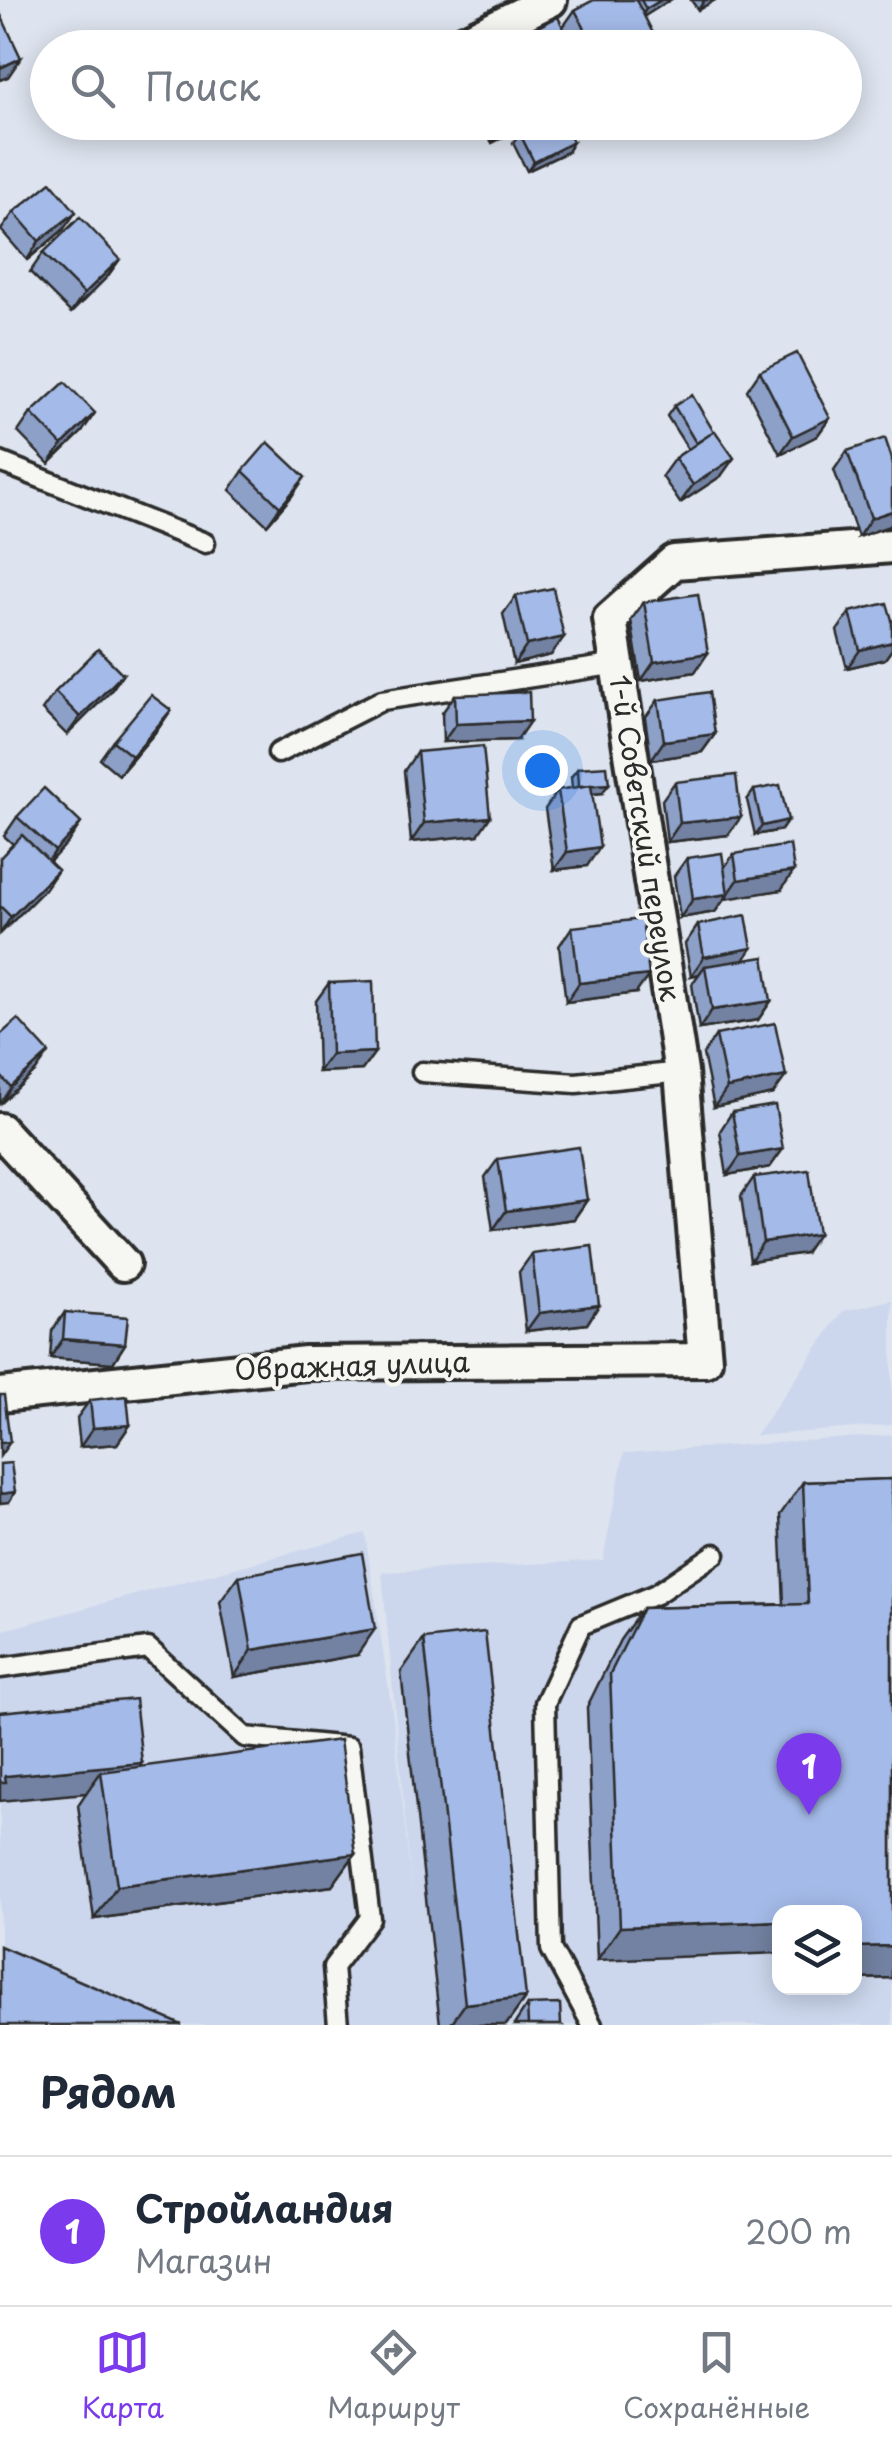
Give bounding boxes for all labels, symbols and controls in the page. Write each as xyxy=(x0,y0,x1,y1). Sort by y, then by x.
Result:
search box xyxy=(30,30,862,140)
text: Поиск xyxy=(145,57,260,114)
icon: search xyxy=(65,58,120,113)
street label: 1-й Советский переулок xyxy=(599,672,694,1004)
your location xyxy=(517,745,568,796)
street label: Овражная улица xyxy=(234,1339,471,1390)
pin: 1 xyxy=(776,1732,842,1815)
map controls xyxy=(772,1905,862,1995)
button: layers xyxy=(772,1905,862,1995)
text: Рядом xyxy=(40,2059,177,2122)
text: Стройландия xyxy=(135,2179,394,2236)
text: 1 xyxy=(65,2207,80,2255)
text: 200 m xyxy=(745,2207,852,2255)
text: Магазин xyxy=(135,2236,272,2284)
tab: Карта xyxy=(82,2325,164,2428)
tab: Маршрут xyxy=(327,2325,460,2428)
tab: Сохранённые xyxy=(623,2325,810,2428)

